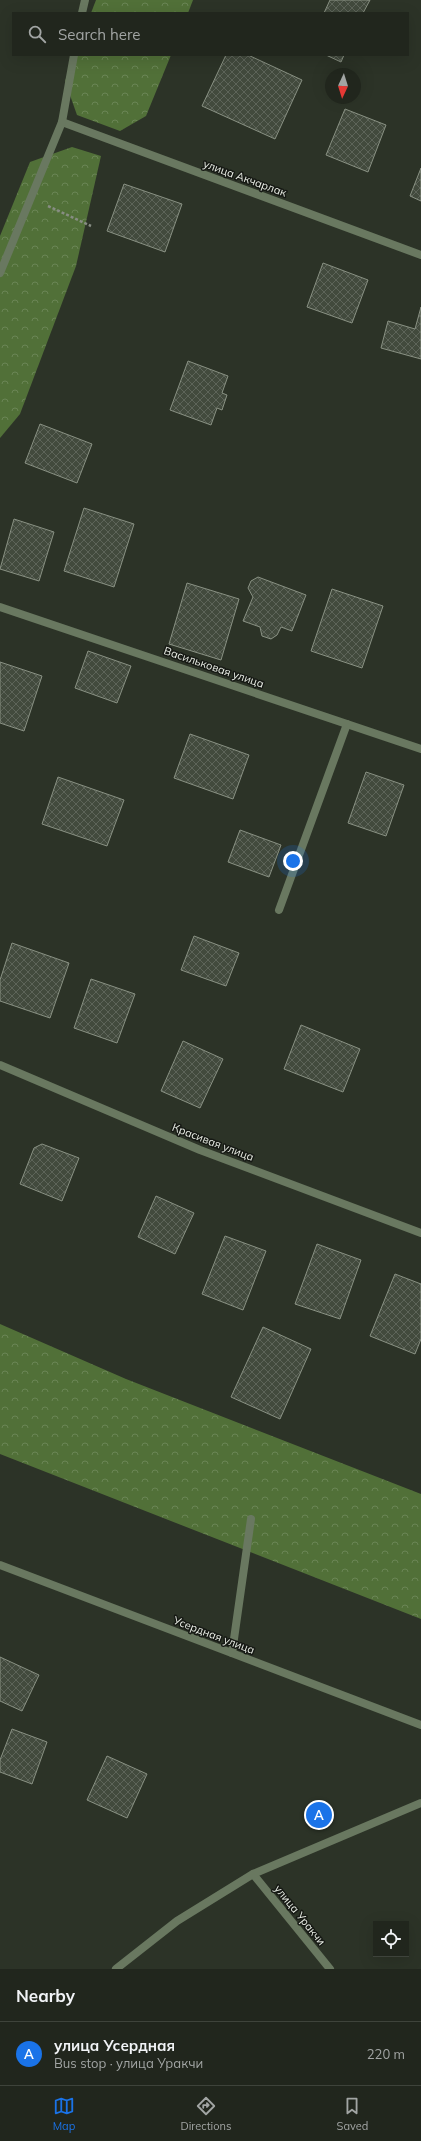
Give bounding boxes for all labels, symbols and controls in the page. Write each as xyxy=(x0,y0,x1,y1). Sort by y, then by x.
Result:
search box xyxy=(12,12,409,56)
icon: search xyxy=(26,23,48,45)
text: Search here xyxy=(58,25,140,44)
north arrow xyxy=(325,68,361,104)
street label: улица Акчарлак xyxy=(201,156,289,200)
street label: Васильковая улица xyxy=(162,643,266,691)
your location xyxy=(283,851,303,871)
street label: Красивая улица xyxy=(170,1120,256,1164)
street label: Усердная улица xyxy=(170,1613,257,1657)
pin: A xyxy=(306,1800,332,1830)
street label: улица Уракчи xyxy=(271,1882,329,1948)
map controls xyxy=(373,1921,409,1957)
button: locate xyxy=(373,1921,409,1957)
text: Nearby xyxy=(16,1985,75,2006)
text: улица Усердная xyxy=(54,2036,175,2055)
text: A xyxy=(24,2046,34,2062)
text: 220 m xyxy=(367,2046,405,2062)
text: Bus stop · улица Уракчи xyxy=(54,2055,203,2071)
tab: Map xyxy=(53,2095,75,2133)
tab: Directions xyxy=(181,2095,231,2133)
tab: Saved xyxy=(337,2095,368,2133)

